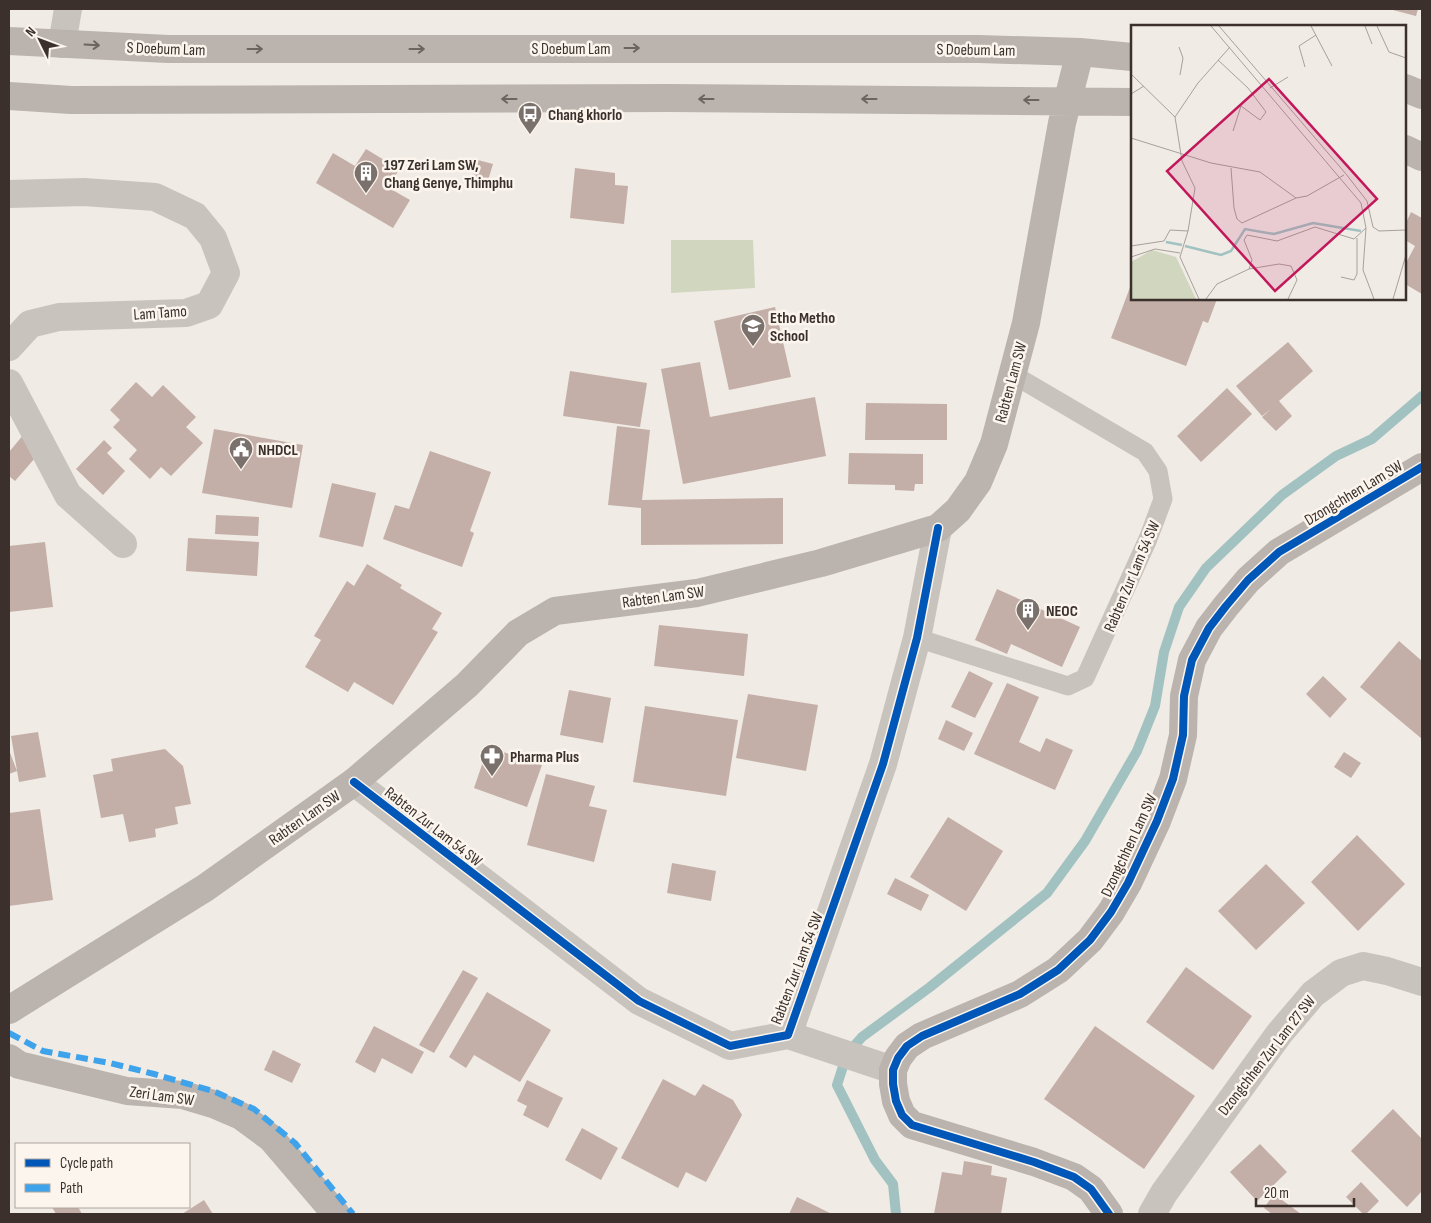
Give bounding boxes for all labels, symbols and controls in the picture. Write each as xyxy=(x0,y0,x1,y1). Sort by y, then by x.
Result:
north arrow xyxy=(15,15,65,65)
text: N xyxy=(22,23,40,40)
inset map xyxy=(1131,25,1406,300)
street label: S Doebum Lam xyxy=(126,39,206,60)
street label: S Doebum Lam xyxy=(532,40,610,59)
street label: S Doebum Lam xyxy=(936,40,1016,61)
one-way arrow xyxy=(84,41,100,50)
one-way arrow xyxy=(624,43,640,53)
one-way arrow xyxy=(246,44,263,54)
one-way arrow xyxy=(409,44,425,54)
one-way arrow xyxy=(501,94,517,104)
one-way arrow xyxy=(698,94,714,104)
one-way arrow xyxy=(861,94,877,104)
one-way arrow xyxy=(1023,95,1040,105)
bus stop icon: Chang khorlo xyxy=(517,101,543,135)
place label: Chang khorlo xyxy=(548,106,622,125)
place label: 197 Zeri Lam SW, Chang Genye, Thimphu xyxy=(384,156,513,193)
building icon: 197 Zeri Lam SW, Chang Genye, Thimphu xyxy=(353,160,379,194)
street label: Lam Tamo xyxy=(133,302,187,325)
place label: Etho Metho School xyxy=(770,309,835,346)
school or university icon: Etho Metho School xyxy=(740,313,766,347)
street label: Rabten Lam SW xyxy=(992,339,1031,425)
public building icon: NHDCL xyxy=(228,436,254,470)
place label: NHDCL xyxy=(258,441,299,460)
street label: Dzongchhen Lam SW xyxy=(1301,456,1407,530)
street label: Rabten Zur Lam 54 SW xyxy=(1100,518,1165,635)
street label: Rabten Lam SW xyxy=(621,582,706,613)
building icon: NEOC xyxy=(1015,597,1041,631)
place label: NEOC xyxy=(1046,602,1078,621)
pharmacy icon: Pharma Plus xyxy=(479,743,505,777)
place label: Pharma Plus xyxy=(510,748,579,767)
street label: Rabten Zur Lam 54 SW xyxy=(380,783,486,872)
street label: Rabten Lam SW xyxy=(266,786,345,850)
street label: Dzongchhen Lam SW xyxy=(1097,791,1162,900)
street label: Rabten Zur Lam 54 SW xyxy=(767,909,828,1027)
street label: Dzongchhen Zur Lam 27 SW xyxy=(1214,992,1320,1120)
street label: Zeri Lam SW xyxy=(128,1083,196,1110)
legend xyxy=(15,1143,190,1208)
text: Cycle path xyxy=(60,1154,113,1173)
scale bar xyxy=(1256,1176,1354,1208)
text: Path xyxy=(60,1179,83,1198)
text: 20 m xyxy=(1264,1184,1289,1203)

